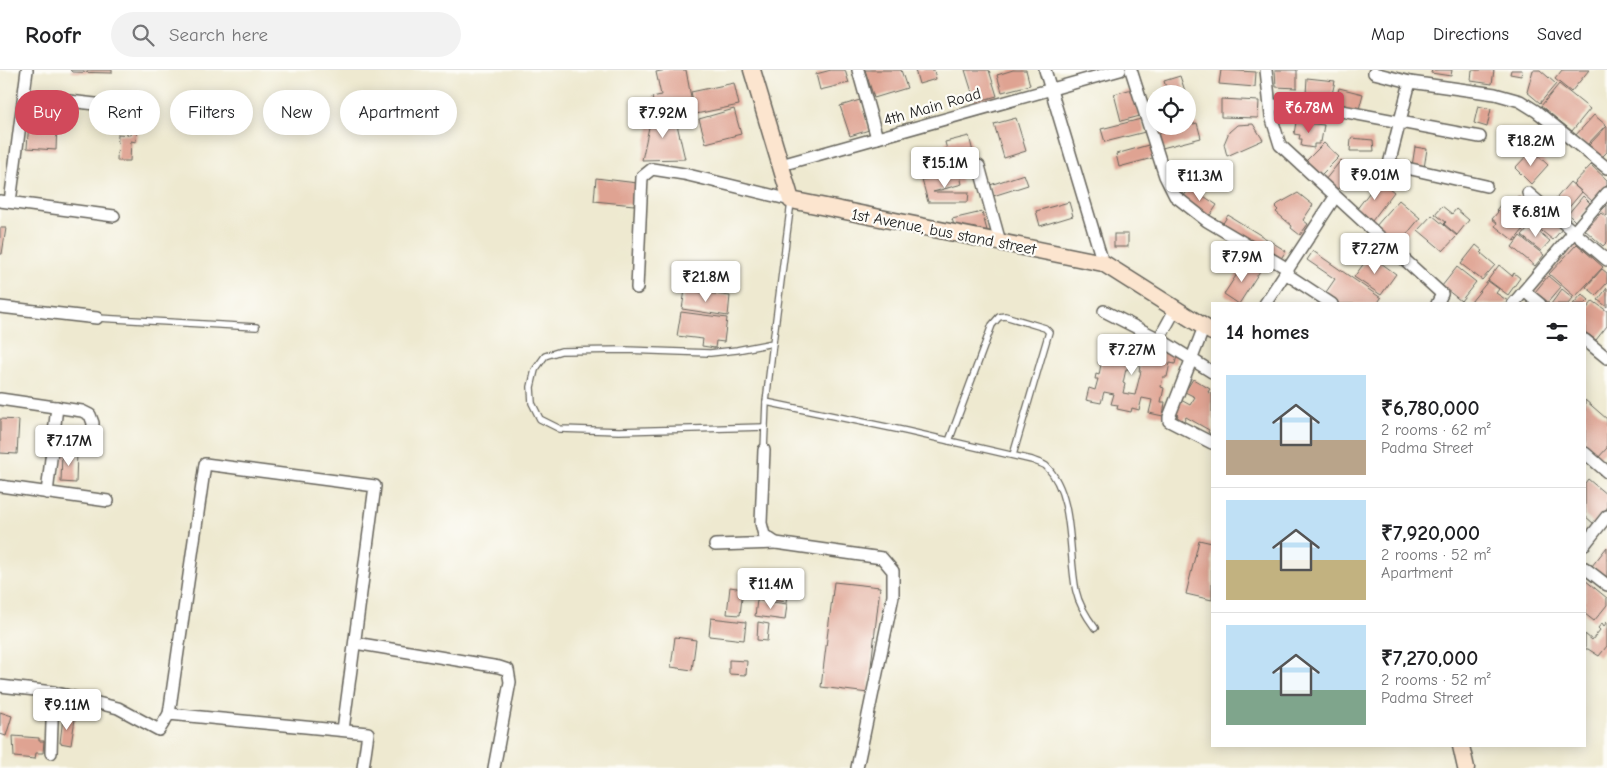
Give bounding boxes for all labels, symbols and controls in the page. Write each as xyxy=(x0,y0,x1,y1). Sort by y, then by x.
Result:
search box xyxy=(111,12,461,57)
text: Roofr xyxy=(25,21,81,49)
icon: search xyxy=(129,21,157,49)
text: Search here xyxy=(169,24,268,46)
text: Map xyxy=(1371,24,1405,45)
text: Directions xyxy=(1433,24,1509,45)
text: Saved xyxy=(1537,24,1582,45)
street label: 4th Main Road xyxy=(882,84,983,129)
map controls xyxy=(1146,85,1196,135)
button: locate xyxy=(1146,85,1196,135)
chip: Buy xyxy=(15,90,79,135)
chip: Rent xyxy=(89,90,160,135)
chip: Filters xyxy=(170,90,253,135)
chip: New xyxy=(263,90,330,135)
chip: Apartment xyxy=(340,90,457,135)
pin: ₹6.78M xyxy=(1268,92,1350,134)
pin: ₹7.92M xyxy=(622,97,704,139)
text: ₹6.78M xyxy=(1285,99,1333,117)
text: ₹7.92M xyxy=(639,104,687,122)
pin: ₹18.2M xyxy=(1490,124,1572,167)
text: ₹18.2M xyxy=(1507,132,1555,150)
pin: ₹15.1M xyxy=(904,146,986,189)
text: ₹15.1M xyxy=(922,154,968,172)
pin: ₹9.01M xyxy=(1334,158,1416,201)
pin: ₹11.3M xyxy=(1159,160,1241,202)
text: ₹9.01M xyxy=(1351,166,1399,184)
text: ₹11.3M xyxy=(1177,167,1223,185)
pin: ₹6.81M xyxy=(1495,196,1577,238)
text: ₹6.81M xyxy=(1512,203,1560,221)
street label: 1st Avenue, bus stand street xyxy=(850,205,1038,259)
pin: ₹7.27M xyxy=(1334,232,1416,275)
pin: ₹7.9M xyxy=(1207,240,1277,283)
text: ₹7.27M xyxy=(1351,240,1399,258)
text: ₹7.9M xyxy=(1222,248,1262,266)
pin: ₹21.8M xyxy=(665,260,747,303)
text: ₹21.8M xyxy=(682,268,730,286)
icon: filters xyxy=(1543,318,1571,346)
text: 14 homes xyxy=(1226,320,1309,344)
pin: ₹7.27M xyxy=(1091,334,1173,376)
text: ₹7.27M xyxy=(1108,341,1156,359)
icon: home xyxy=(1266,395,1326,455)
text: ₹6,780,000 xyxy=(1381,396,1480,420)
text: 2 rooms · 62 m² xyxy=(1381,421,1491,439)
pin: ₹7.17M xyxy=(28,424,110,467)
text: ₹7.17M xyxy=(46,432,92,450)
text: Padma Street xyxy=(1381,439,1473,457)
icon: home xyxy=(1266,520,1326,580)
text: ₹7,920,000 xyxy=(1381,521,1480,545)
text: 2 rooms · 52 m² xyxy=(1381,546,1491,564)
text: Apartment xyxy=(1381,564,1453,582)
pin: ₹11.4M xyxy=(730,568,812,610)
text: ₹11.4M xyxy=(748,575,794,593)
icon: home xyxy=(1266,645,1326,705)
text: ₹7,270,000 xyxy=(1381,646,1478,670)
text: 2 rooms · 52 m² xyxy=(1381,671,1491,689)
pin: ₹9.11M xyxy=(26,688,108,731)
text: Padma Street xyxy=(1381,689,1473,707)
text: ₹9.11M xyxy=(44,696,90,714)

